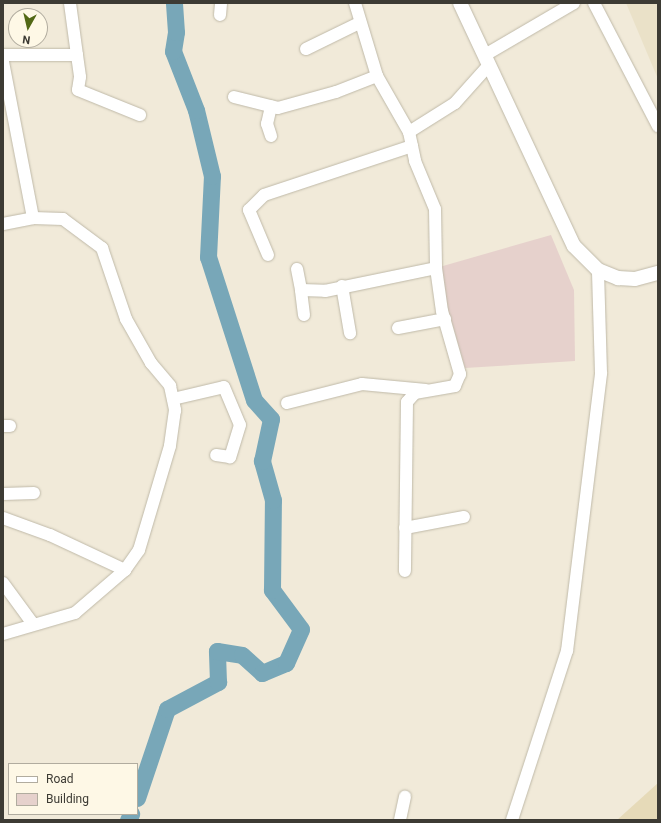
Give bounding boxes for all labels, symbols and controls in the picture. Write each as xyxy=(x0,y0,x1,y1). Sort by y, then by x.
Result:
north arrow xyxy=(8,8,48,48)
text: N xyxy=(22,32,31,46)
legend xyxy=(8,763,138,815)
text: Road xyxy=(46,772,74,786)
text: Building xyxy=(46,792,89,806)

